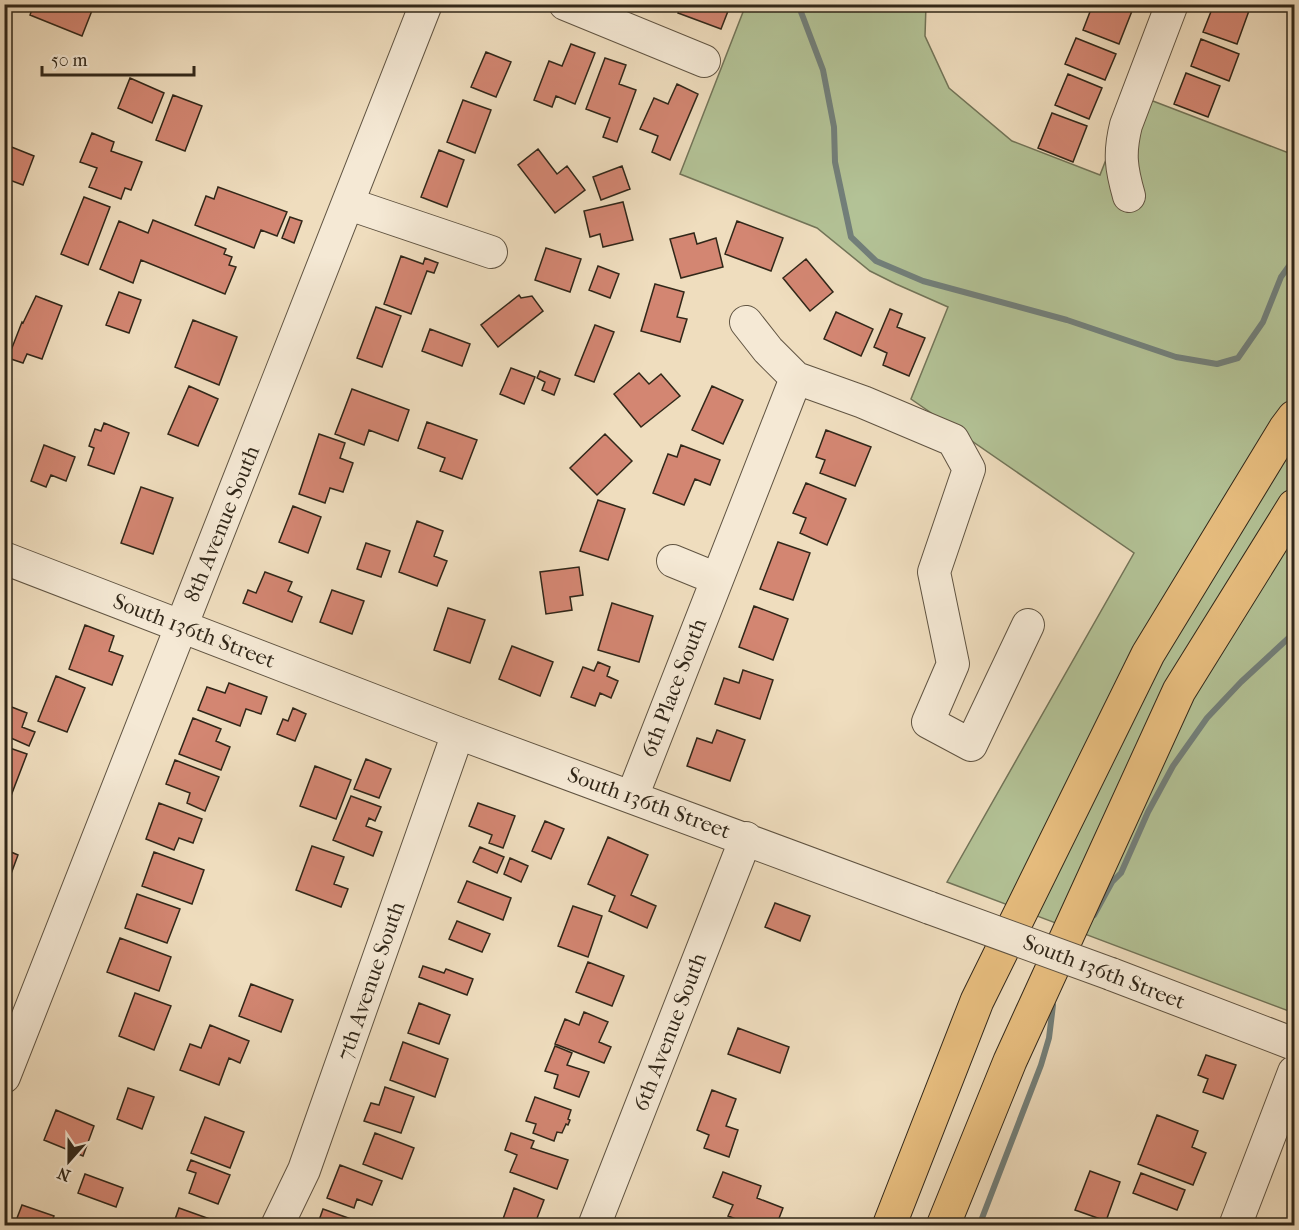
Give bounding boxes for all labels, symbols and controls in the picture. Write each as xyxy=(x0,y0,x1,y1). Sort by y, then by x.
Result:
scale bar xyxy=(42,39,194,77)
text: 50 m xyxy=(51,50,88,71)
street label: 8th Avenue South xyxy=(179,441,265,606)
street label: South 136th Street xyxy=(109,588,279,674)
street label: 6th Place South xyxy=(636,614,713,761)
street label: South 136th Street xyxy=(564,761,734,845)
street label: 7th Avenue South xyxy=(332,898,411,1064)
street label: South 136th Street xyxy=(1019,929,1189,1015)
street label: 6th Avenue South xyxy=(628,949,712,1115)
north arrow xyxy=(39,1131,99,1191)
text: N xyxy=(54,1163,73,1186)

